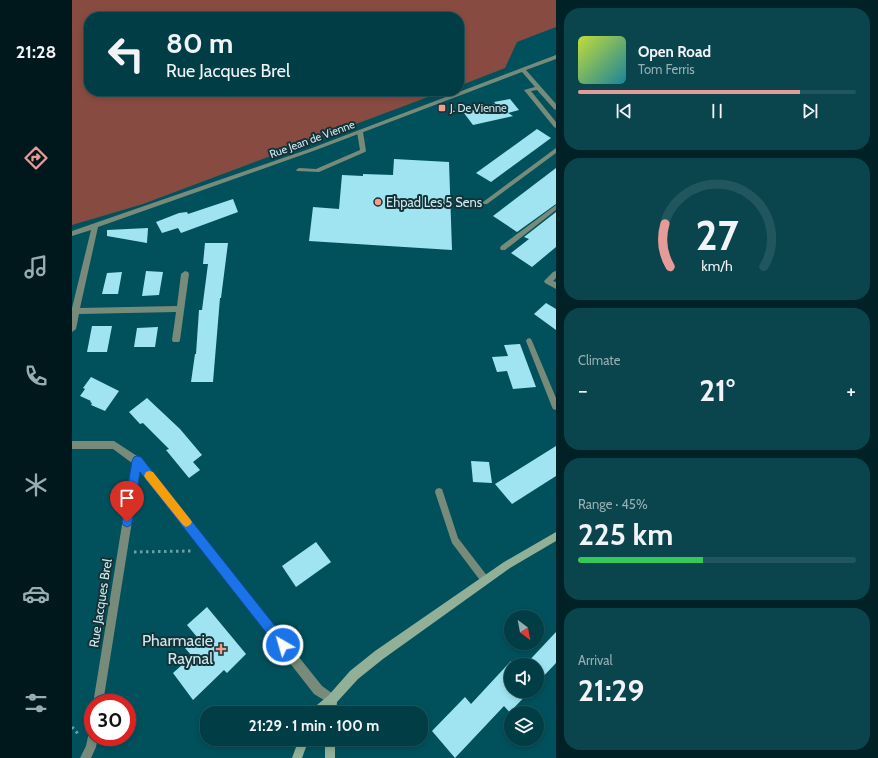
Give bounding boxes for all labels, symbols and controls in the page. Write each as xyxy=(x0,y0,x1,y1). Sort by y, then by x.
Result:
text: 80 m xyxy=(166,26,233,60)
icon: left xyxy=(100,28,152,80)
text: 21:28 xyxy=(16,41,56,63)
text: Open Road xyxy=(638,43,711,61)
text: Rue Jacques Brel xyxy=(166,60,290,82)
text: Tom Ferris xyxy=(638,61,695,77)
icon: previous xyxy=(613,100,635,122)
icon: pause xyxy=(706,100,728,122)
icon: next xyxy=(799,100,821,122)
place label: J. De Vienne xyxy=(449,101,507,115)
marker: J. De Vienne xyxy=(437,103,447,113)
street label: Rue Jean de Vienne xyxy=(267,117,357,161)
icon: directions xyxy=(22,144,50,172)
place label: Ehpad Les 5 Sens xyxy=(386,194,483,210)
marker: Ehpad Les 5 Sens xyxy=(373,197,383,207)
text: 27 xyxy=(695,210,739,260)
icon: music xyxy=(22,253,50,281)
text: km/h xyxy=(701,257,733,275)
text: Climate xyxy=(578,352,620,368)
icon: phone xyxy=(22,362,50,390)
text: 21° xyxy=(699,372,735,409)
text: − xyxy=(578,377,588,404)
text: + xyxy=(846,377,856,404)
icon: climate xyxy=(22,471,50,499)
pin xyxy=(110,481,144,522)
icon: arrive xyxy=(116,487,138,509)
text: Range · 45% xyxy=(578,496,648,512)
text: 225 km xyxy=(578,516,673,553)
street label: Rue Jacques Brel xyxy=(85,557,115,649)
icon: car xyxy=(22,580,50,608)
north arrow xyxy=(504,610,544,650)
map controls xyxy=(504,610,544,746)
position arrow xyxy=(262,624,304,666)
place label: Pharmacie Raynal xyxy=(142,631,213,668)
marker: Pharmacie Raynal xyxy=(216,644,226,654)
text: Arrival xyxy=(578,652,613,668)
button: sound xyxy=(504,658,544,698)
text: 21:29 xyxy=(578,672,644,709)
icon: filters xyxy=(22,689,50,717)
speed limit sign: 30 xyxy=(84,694,136,746)
button: layers xyxy=(504,706,544,746)
text: 21:29 · 1 min · 100 m xyxy=(249,717,379,735)

